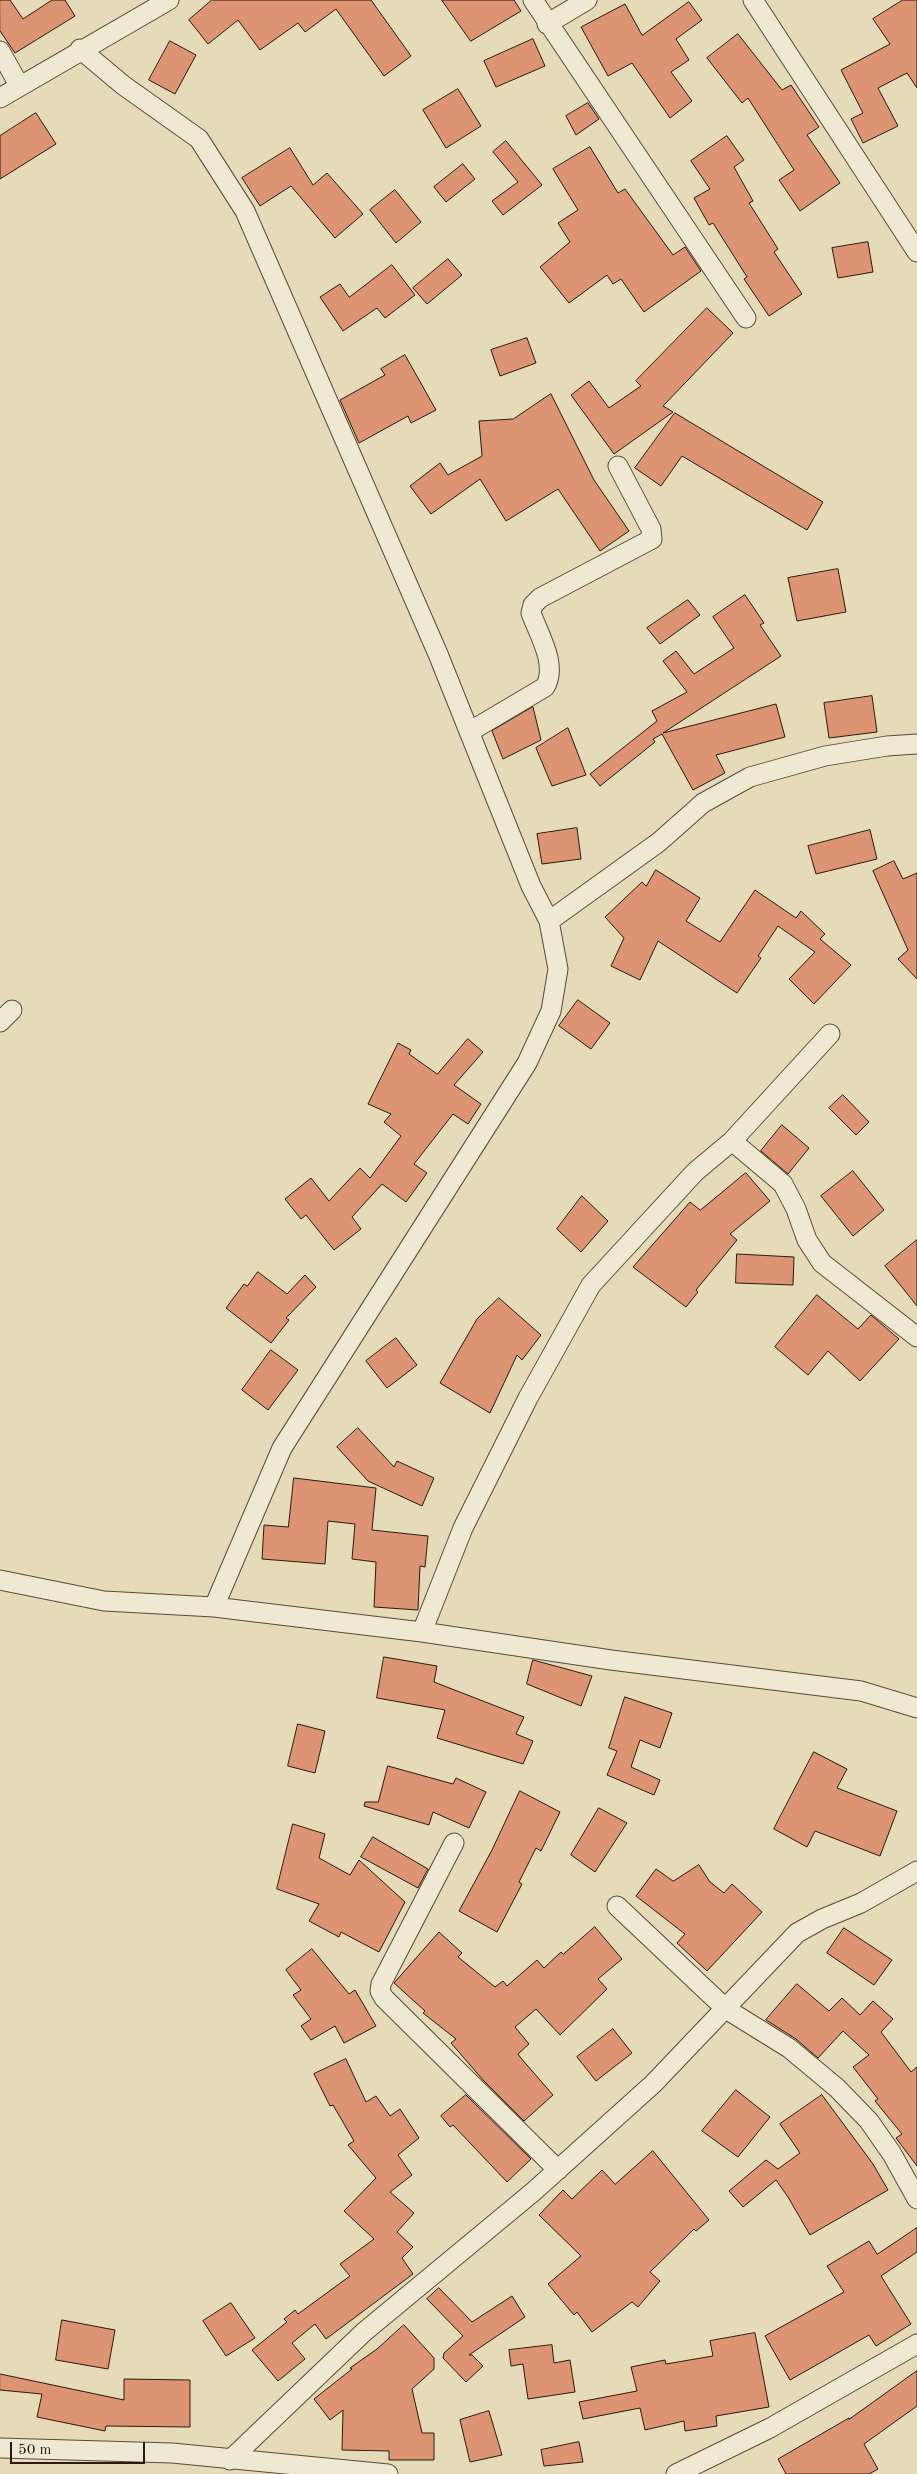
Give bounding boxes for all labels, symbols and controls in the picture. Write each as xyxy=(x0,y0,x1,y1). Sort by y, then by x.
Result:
scale bar xyxy=(12,2432,148,2464)
text: 50 m xyxy=(18,2443,52,2458)

